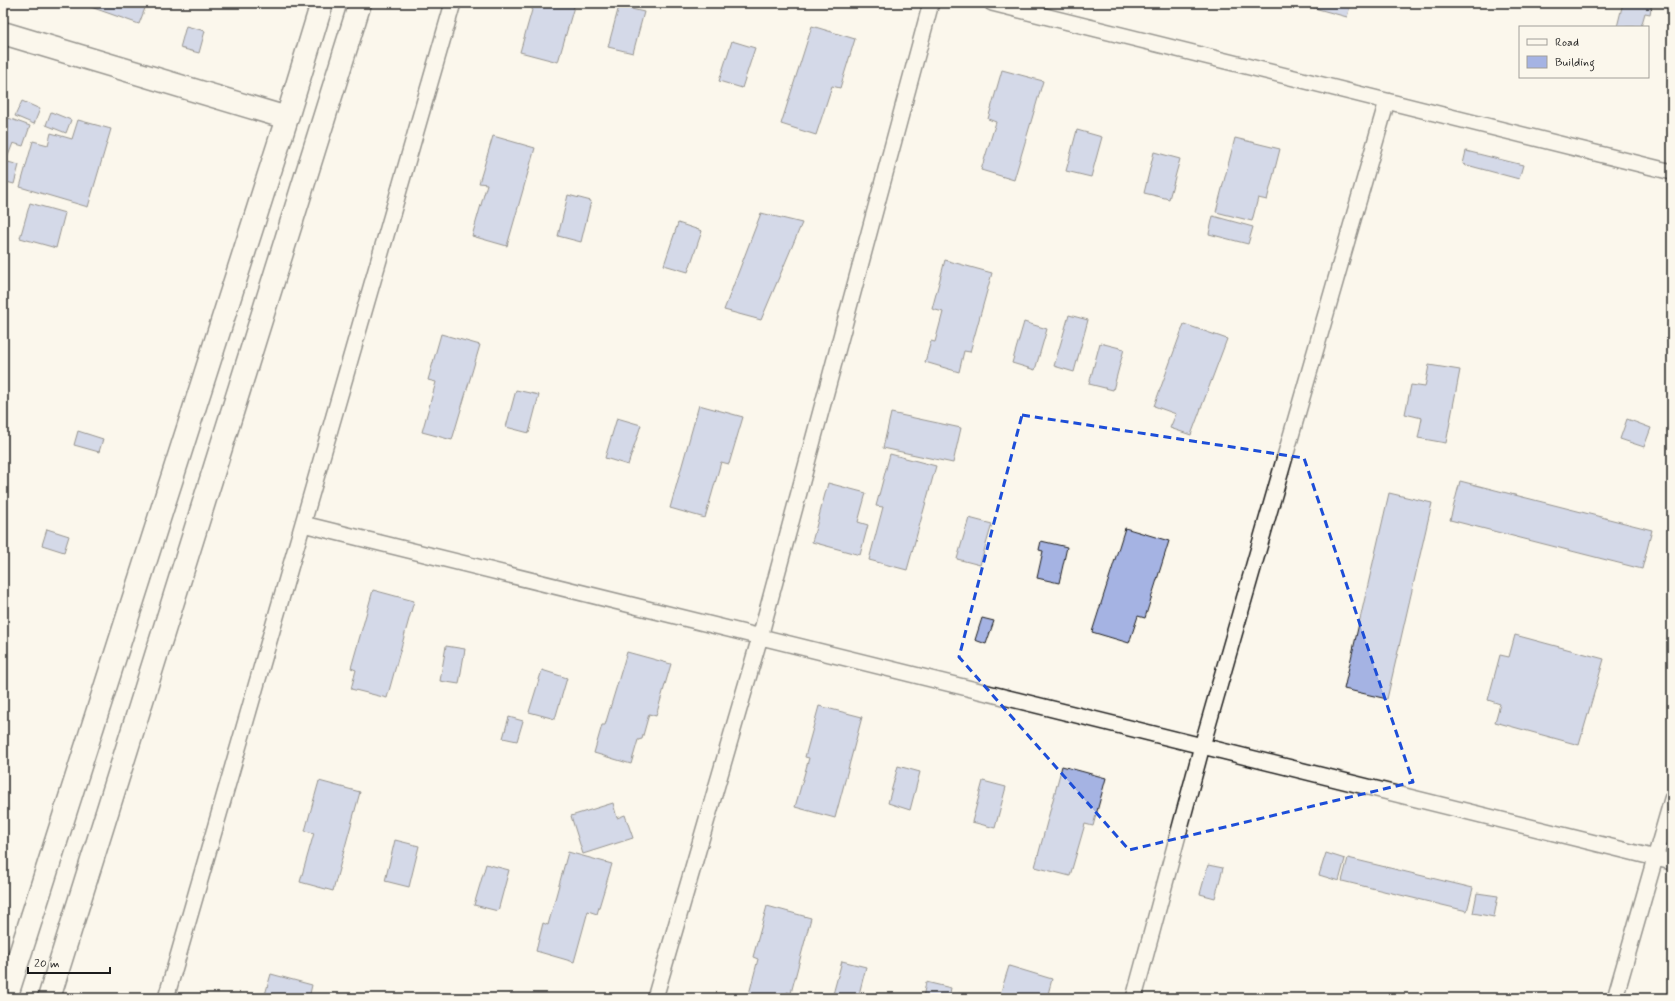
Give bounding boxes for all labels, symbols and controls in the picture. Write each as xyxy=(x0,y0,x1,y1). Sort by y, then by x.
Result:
legend xyxy=(1519,26,1649,78)
text: Road xyxy=(1555,35,1579,51)
text: Building xyxy=(1555,55,1595,72)
scale bar xyxy=(28,949,110,975)
text: 20 m xyxy=(34,956,60,972)

